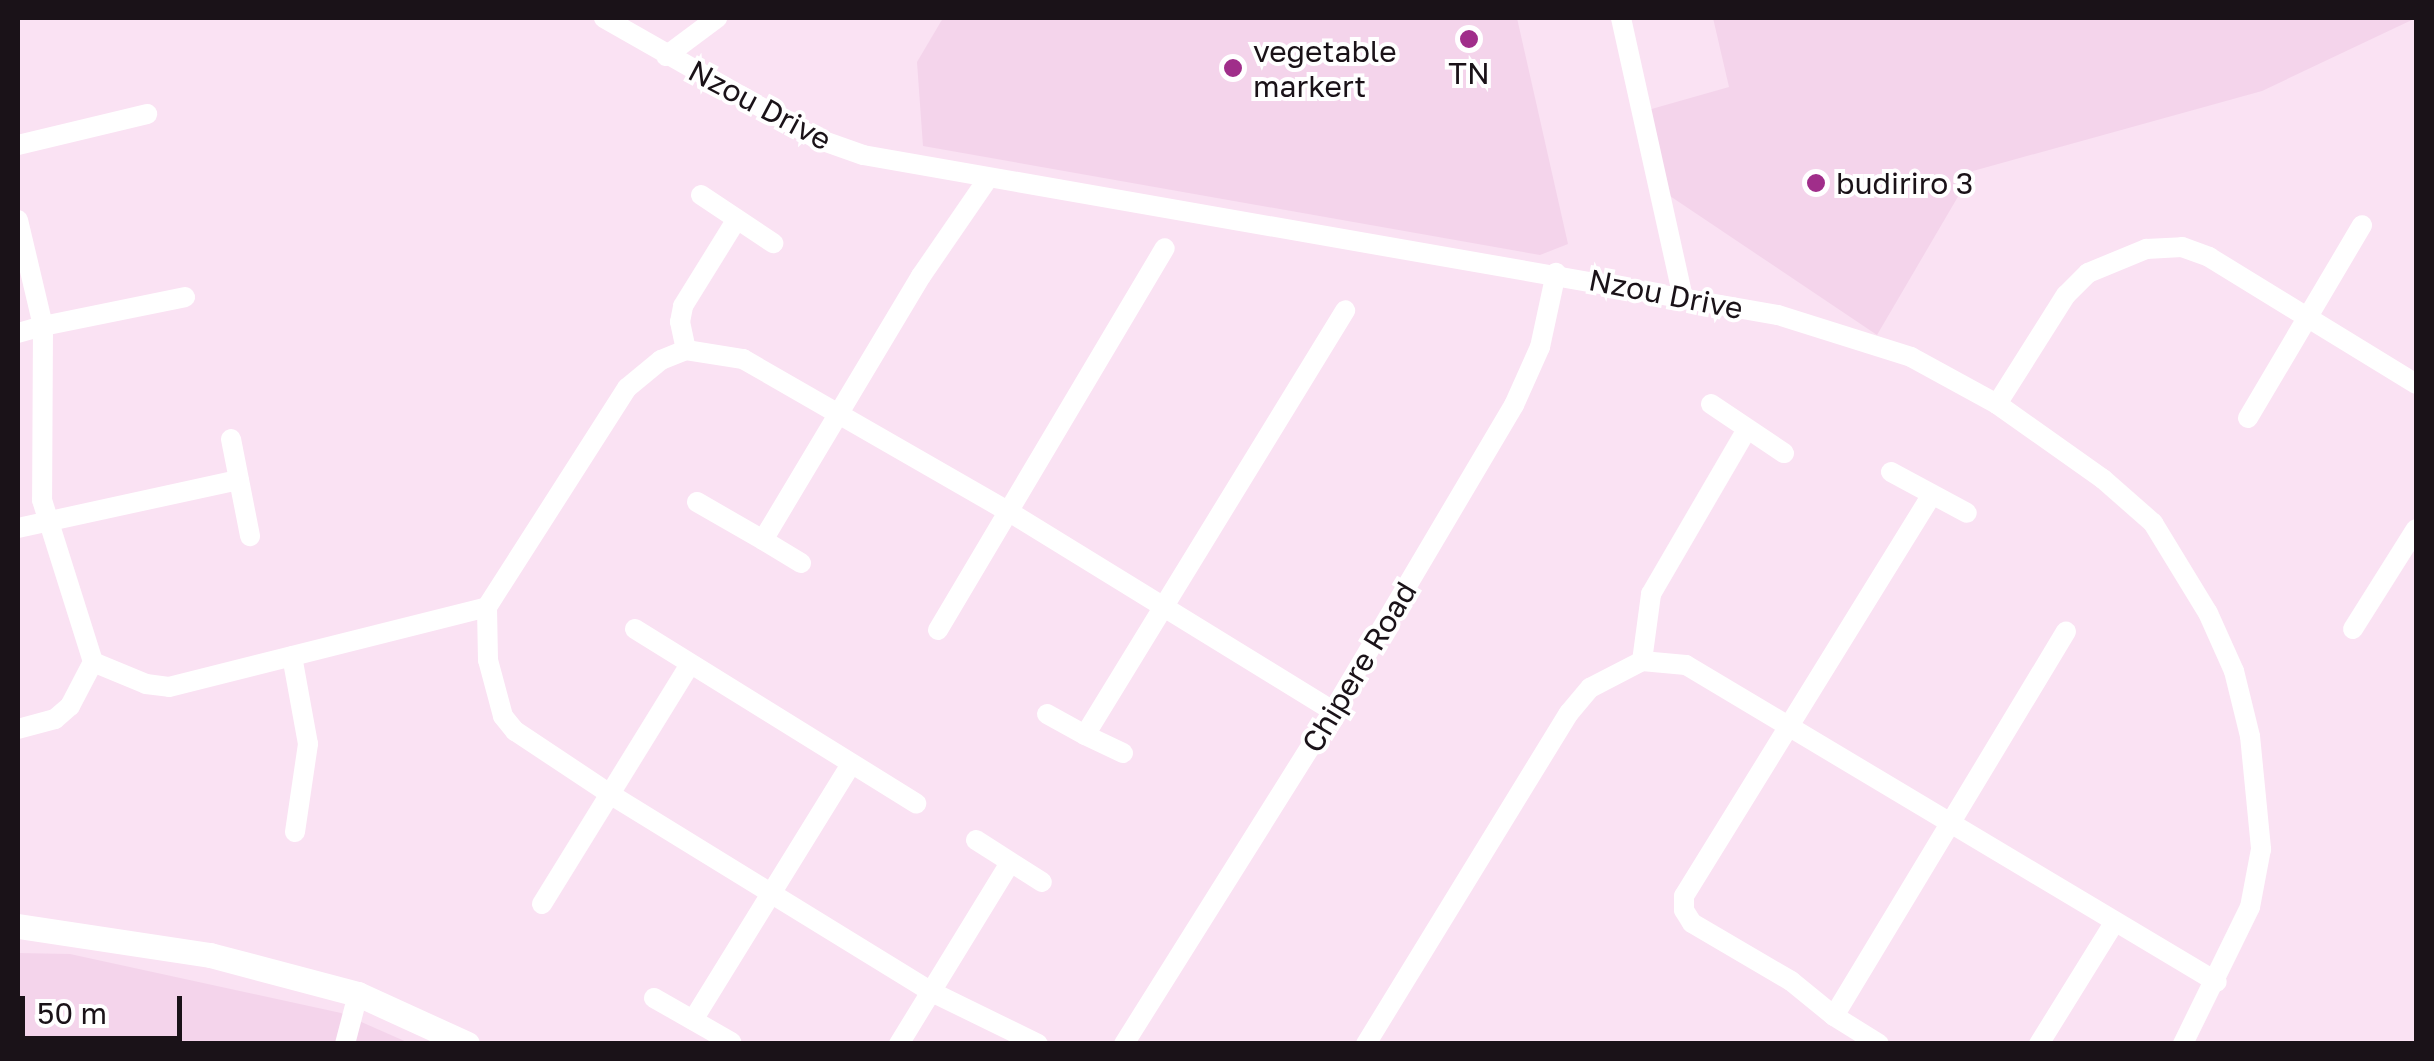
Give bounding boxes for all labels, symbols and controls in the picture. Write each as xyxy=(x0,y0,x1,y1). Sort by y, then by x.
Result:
marker: TN xyxy=(1458,28,1480,50)
place label: vegetable markert xyxy=(1253,33,1397,104)
street label: Nzou Drive xyxy=(683,52,837,158)
place label: TN xyxy=(1448,55,1490,91)
marker: vegetable markert xyxy=(1222,57,1244,79)
place label: budiriro 3 xyxy=(1836,165,1973,201)
marker: budiriro 3 xyxy=(1805,172,1827,194)
street label: Nzou Drive xyxy=(1586,261,1746,327)
street label: Chipere Road xyxy=(1294,575,1424,759)
scale bar xyxy=(25,976,188,1038)
text: 50 m xyxy=(37,995,107,1031)

